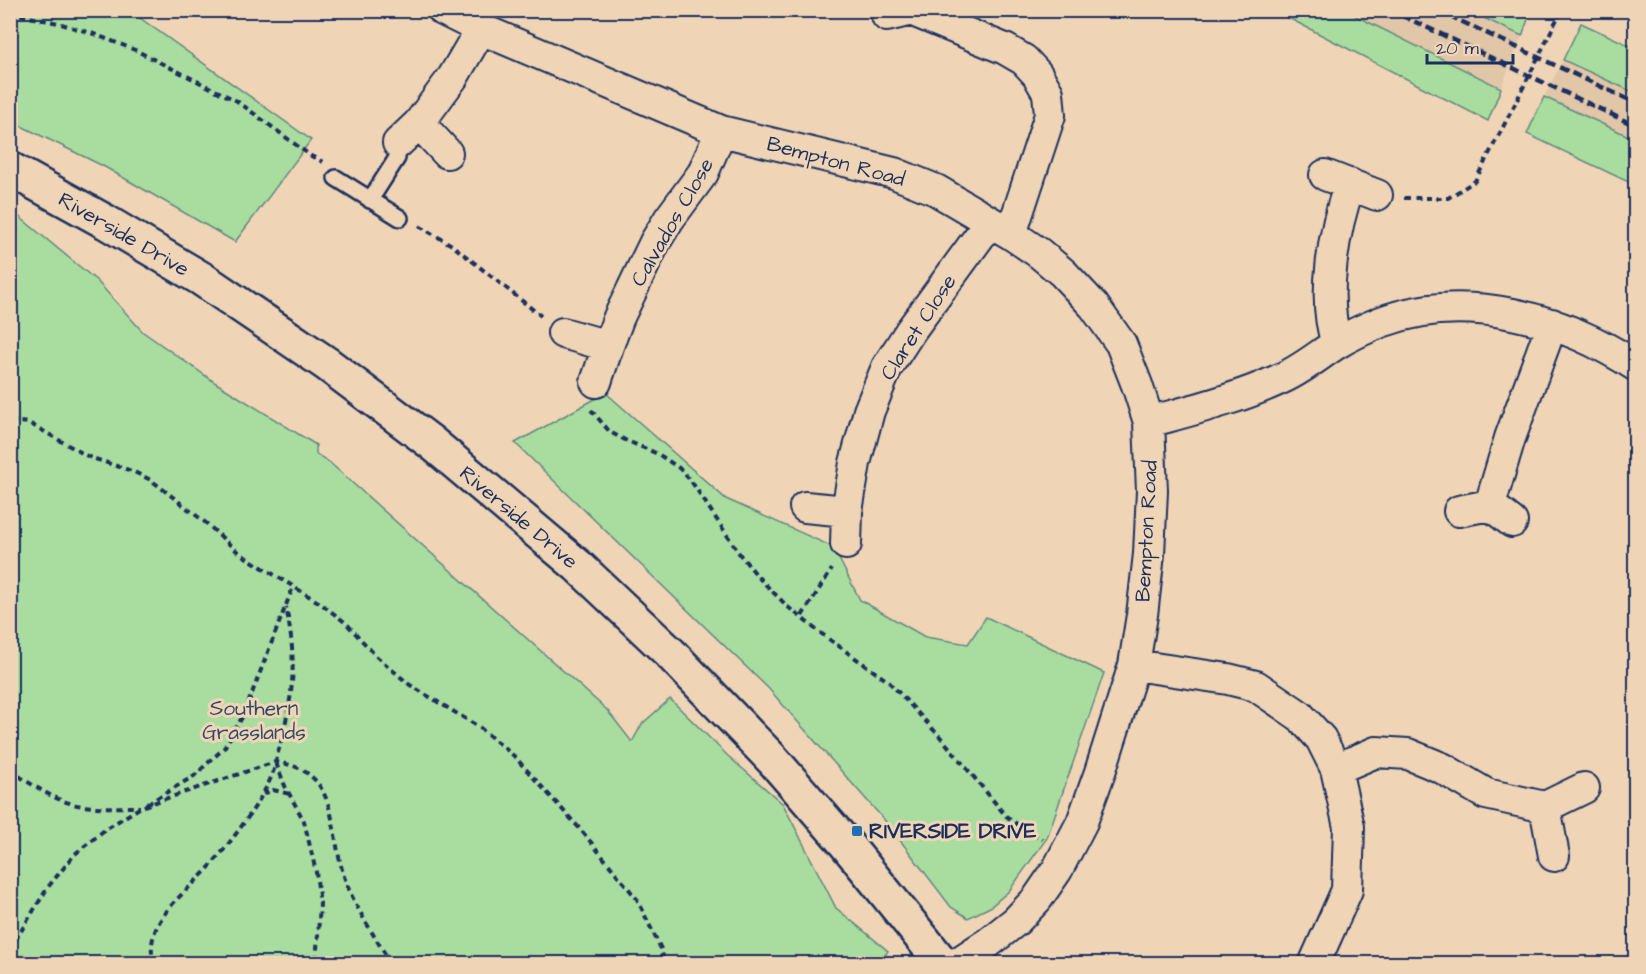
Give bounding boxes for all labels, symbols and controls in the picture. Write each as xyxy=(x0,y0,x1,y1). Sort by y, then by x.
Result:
scale bar xyxy=(1427,27,1512,65)
text: 20 m xyxy=(1436,36,1479,61)
street label: Bempton Road xyxy=(763,129,908,195)
street label: Calvados Close xyxy=(624,153,721,292)
street label: Riverside Drive xyxy=(53,185,195,284)
street label: Claret Close xyxy=(873,269,963,386)
street label: Riverside Drive xyxy=(453,459,584,576)
street label: Bempton Road xyxy=(1128,459,1166,603)
park label: Southern Grasslands xyxy=(202,694,306,747)
place label: RIVERSIDE DRIVE xyxy=(869,817,1037,846)
marker: RIVERSIDE DRIVE xyxy=(850,824,864,838)

